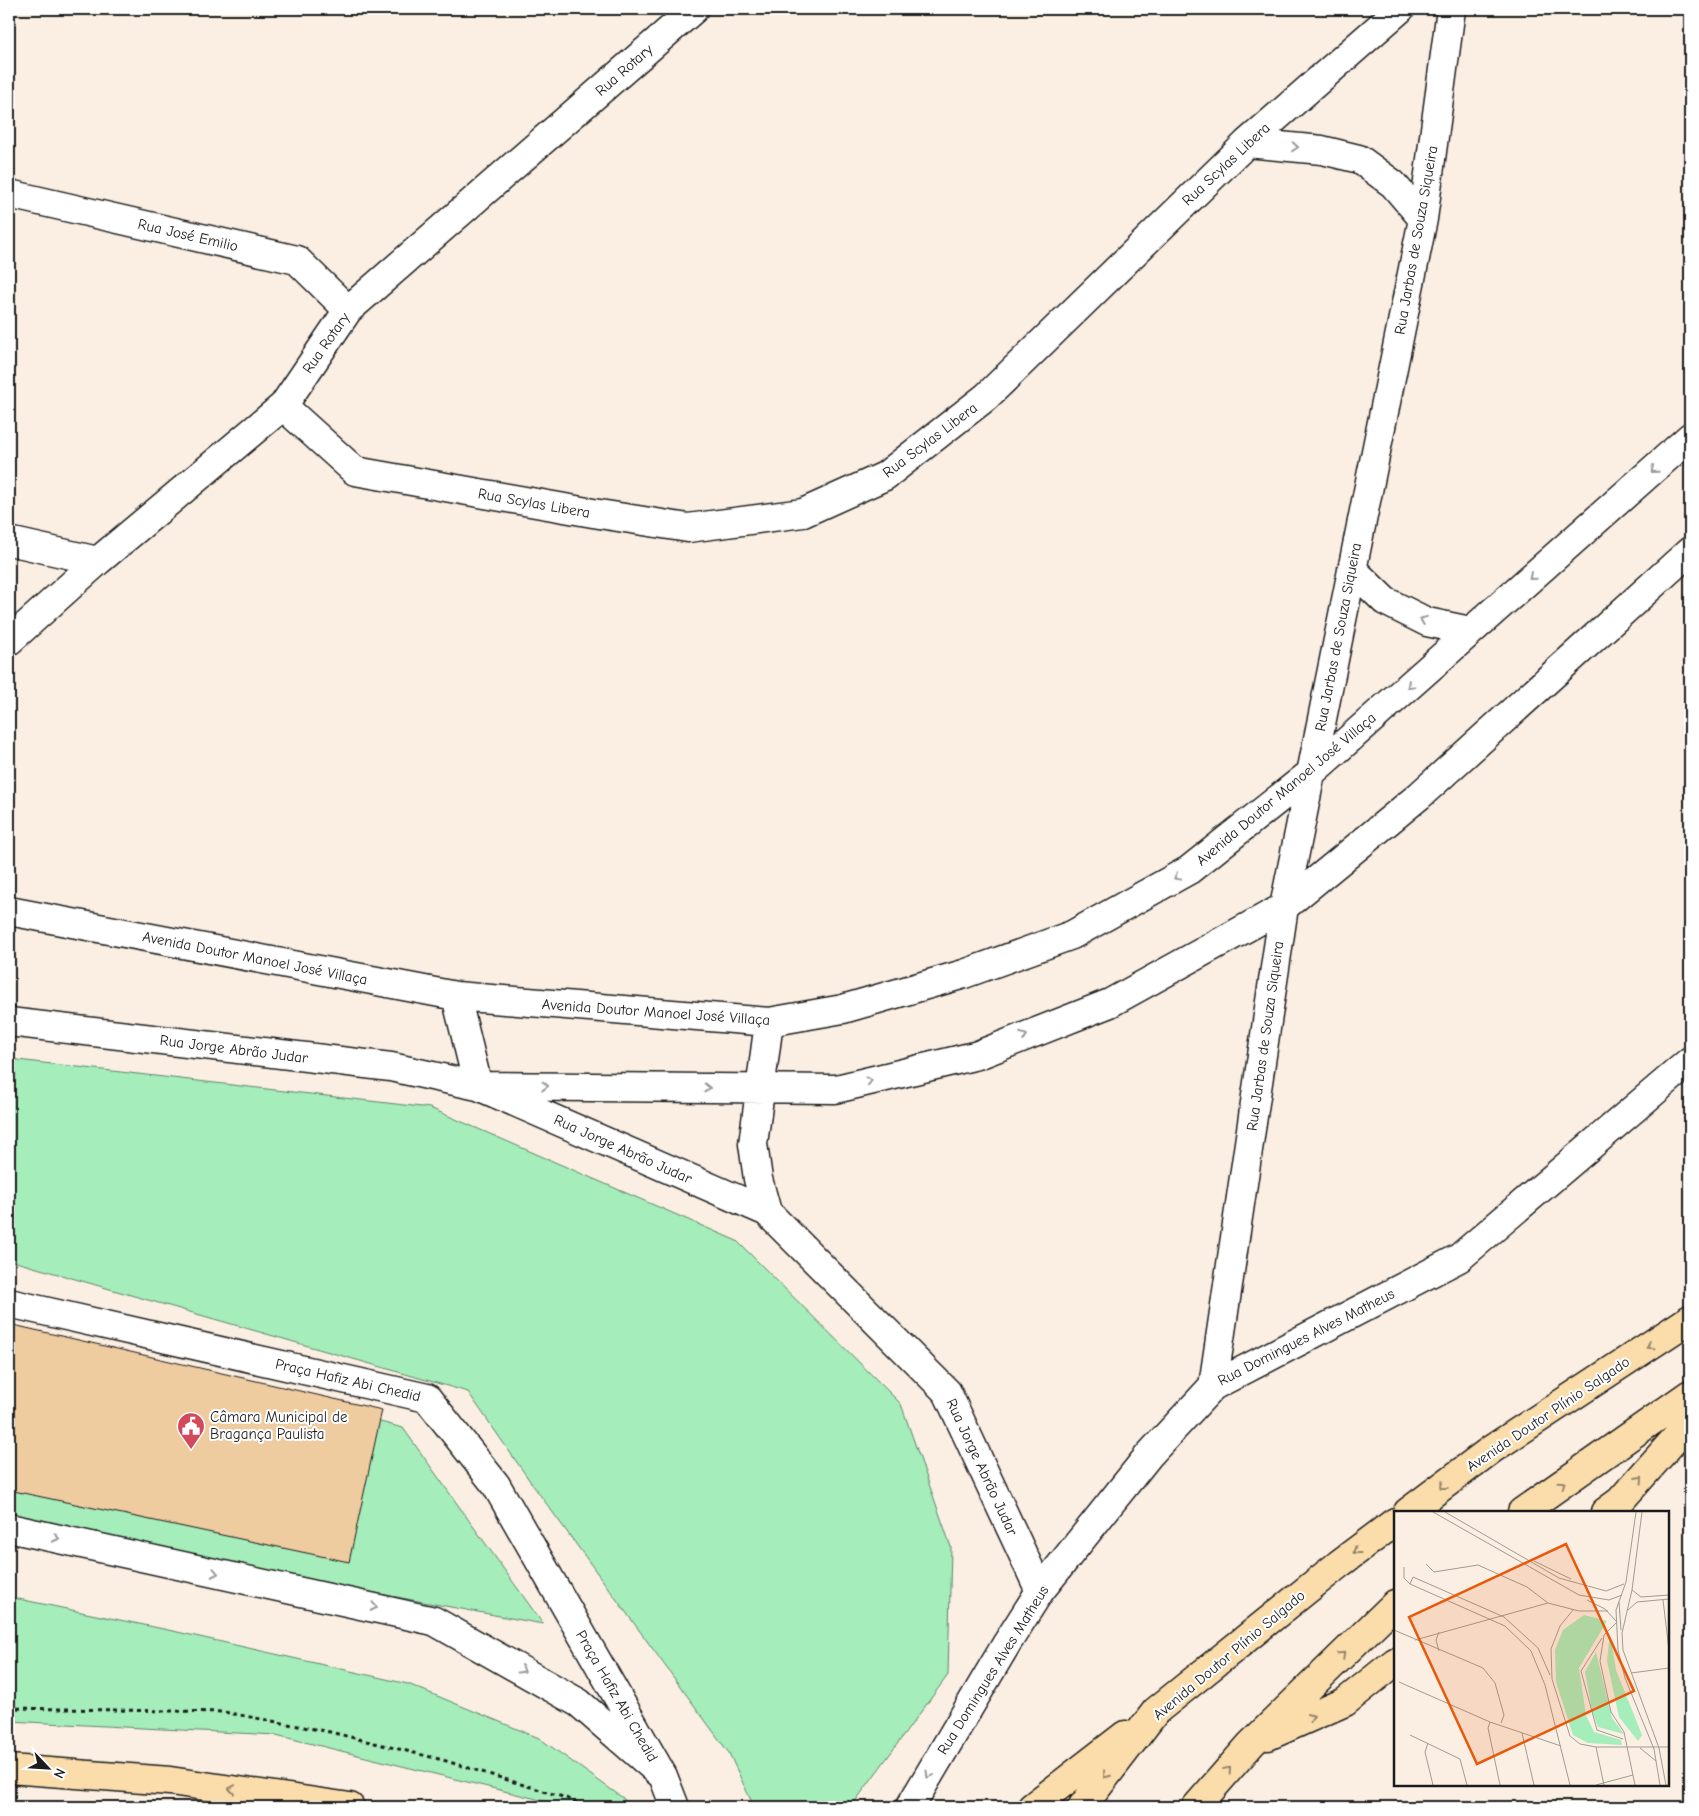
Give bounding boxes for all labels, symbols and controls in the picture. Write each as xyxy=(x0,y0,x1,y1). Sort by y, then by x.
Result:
street label: Rua Rotary xyxy=(592,40,657,100)
street label: Rua Scylas Libera xyxy=(1178,119,1274,209)
one-way arrow xyxy=(1291,142,1299,153)
street label: Rua Jarbas de Souza Siqueira xyxy=(1390,144,1442,336)
street label: Rua José Emilio xyxy=(136,215,240,255)
street label: Rua Rotary xyxy=(299,309,354,377)
street label: Rua Scylas Libera xyxy=(879,399,981,481)
one-way arrow xyxy=(1650,464,1659,473)
street label: Rua Scylas Libera xyxy=(476,484,592,522)
street label: Rua Jarbas de Souza Siqueira xyxy=(1311,541,1365,733)
one-way arrow xyxy=(1528,571,1537,580)
one-way arrow xyxy=(1419,616,1428,626)
one-way arrow xyxy=(1407,679,1416,688)
street label: Avenida Doutor Manoel José Villaça xyxy=(1193,709,1379,869)
one-way arrow xyxy=(1173,871,1182,881)
street label: Avenida Doutor Manoel José Villaça xyxy=(141,927,369,989)
street label: Rua Jarbas de Souza Siqueira xyxy=(1243,940,1287,1132)
street label: Avenida Doutor Manoel José Villaça xyxy=(541,995,771,1029)
street label: Rua Jorge Abrão Judar xyxy=(159,1031,309,1067)
one-way arrow xyxy=(1020,1032,1028,1042)
one-way arrow xyxy=(864,1076,873,1087)
one-way arrow xyxy=(541,1081,549,1091)
one-way arrow xyxy=(704,1083,711,1093)
street label: Rua Jorge Abrão Judar xyxy=(551,1110,695,1188)
street label: Rua Domingues Alves Matheus xyxy=(1215,1284,1397,1390)
one-way arrow xyxy=(1646,1340,1655,1349)
street label: Avenida Doutor Plínio Salgado xyxy=(1463,1353,1633,1475)
street label: Praça Hafiz Abi Chedid xyxy=(274,1355,422,1405)
street label: Rua Jorge Abrão Judar xyxy=(942,1396,1022,1538)
place label: Câmara Municipal de Bragança Paulista xyxy=(210,1408,348,1443)
public building icon: Câmara Municipal de Bragança Paulista xyxy=(176,1411,206,1450)
one-way arrow xyxy=(1634,1475,1643,1484)
one-way arrow xyxy=(1439,1480,1449,1489)
one-way arrow xyxy=(1556,1481,1566,1490)
inset map xyxy=(1394,1511,1669,1786)
one-way arrow xyxy=(52,1532,61,1543)
one-way arrow xyxy=(1352,1545,1362,1554)
one-way arrow xyxy=(211,1567,220,1578)
street label: Rua Domingues Alves Matheus xyxy=(933,1582,1053,1758)
street label: Avenida Doutor Plínio Salgado xyxy=(1149,1586,1309,1724)
one-way arrow xyxy=(369,1602,378,1612)
street label: Praça Hafiz Abi Chedid xyxy=(572,1627,662,1765)
one-way arrow xyxy=(1337,1652,1346,1661)
one-way arrow xyxy=(516,1664,525,1674)
one-way arrow xyxy=(1306,1713,1315,1723)
north arrow xyxy=(22,1744,72,1794)
text: N xyxy=(50,1766,69,1781)
one-way arrow xyxy=(1222,1767,1231,1776)
one-way arrow xyxy=(925,1769,935,1778)
one-way arrow xyxy=(1104,1769,1112,1778)
one-way arrow xyxy=(228,1785,237,1795)

